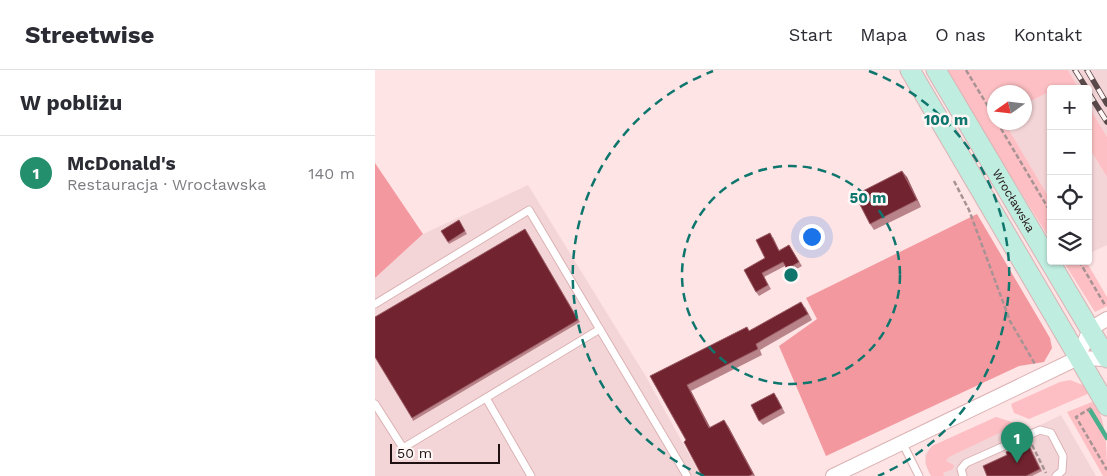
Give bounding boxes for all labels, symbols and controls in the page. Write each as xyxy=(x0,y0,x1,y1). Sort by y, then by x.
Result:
text: Streetwise xyxy=(25,21,154,49)
text: Start xyxy=(789,24,832,45)
text: Mapa xyxy=(860,24,907,45)
text: O nas xyxy=(935,24,986,45)
text: Kontakt xyxy=(1014,24,1082,45)
north arrow xyxy=(987,85,1032,130)
map controls xyxy=(1047,85,1092,265)
button: + xyxy=(1047,85,1092,130)
text: W pobliżu xyxy=(20,90,122,115)
text: 100 m xyxy=(924,111,968,129)
button: − xyxy=(1047,130,1092,175)
text: McDonald's xyxy=(67,152,176,175)
text: 1 xyxy=(33,164,39,183)
text: 140 m xyxy=(308,164,355,183)
street label: Wrocławska xyxy=(990,167,1038,235)
text: Restauracja · Wrocławska xyxy=(67,175,266,194)
button: locate xyxy=(1047,175,1092,220)
text: 50 m xyxy=(850,189,886,207)
button: layers xyxy=(1047,220,1092,265)
your location xyxy=(799,224,825,250)
centre of rings xyxy=(782,266,800,284)
pin: 1 xyxy=(1001,422,1033,463)
scale bar xyxy=(390,441,500,464)
text: 50 m xyxy=(397,445,432,461)

